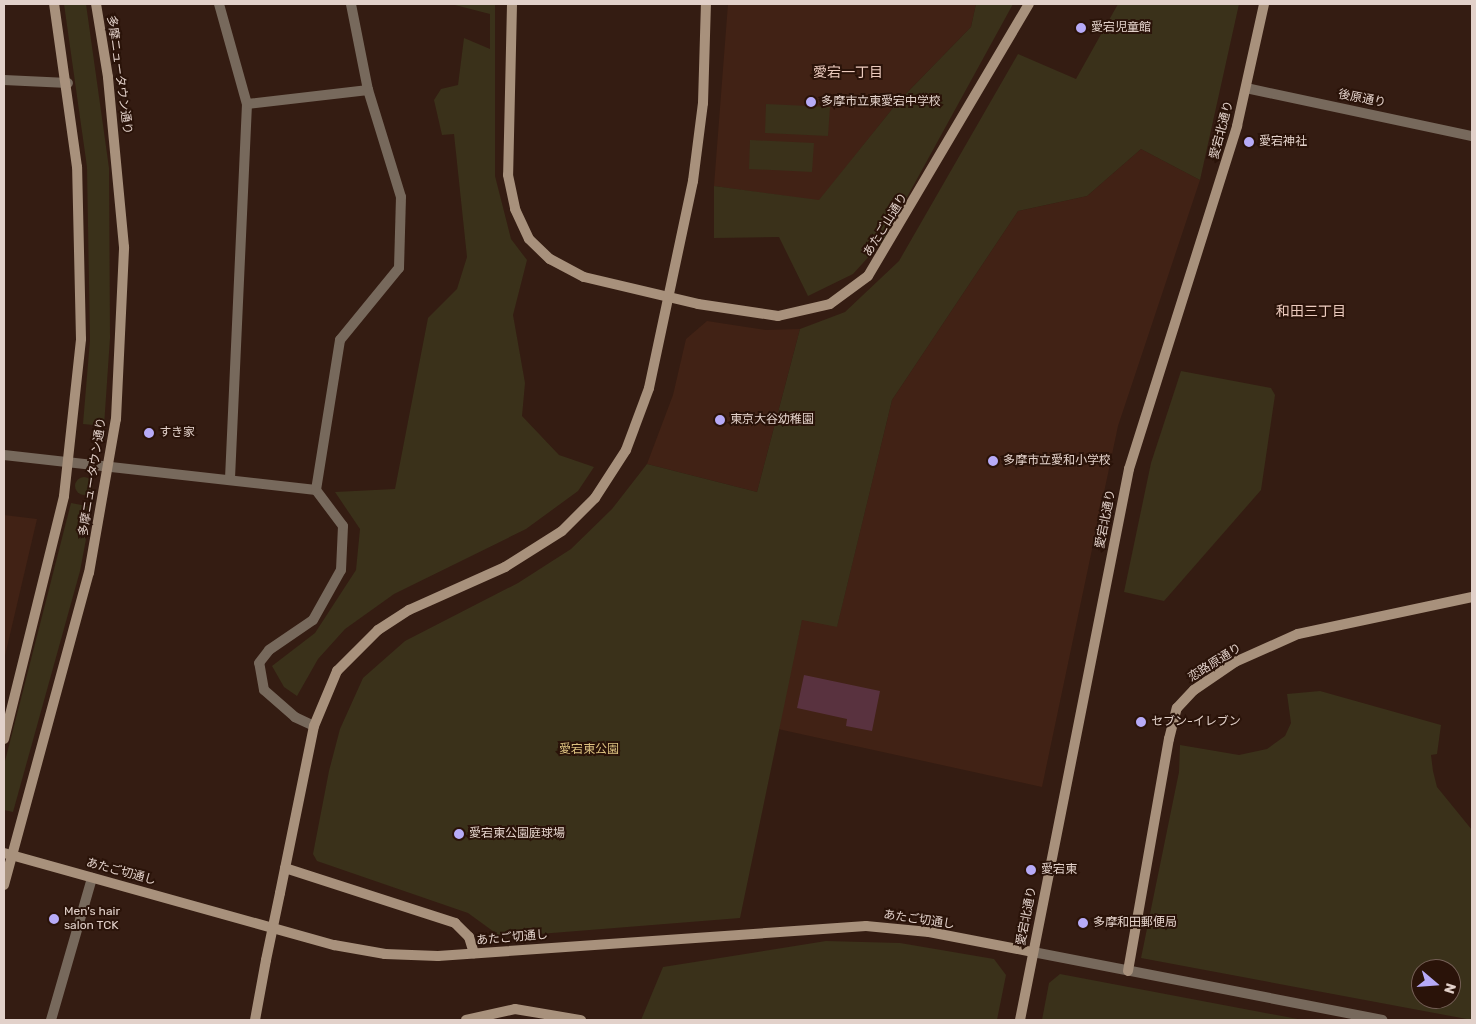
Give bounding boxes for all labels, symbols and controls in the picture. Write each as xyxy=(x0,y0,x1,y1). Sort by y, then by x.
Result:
street label: 多摩ニュータウン通り xyxy=(104,15,134,135)
place label: 愛宕児童館 xyxy=(1091,21,1151,35)
marker: 愛宕児童館 xyxy=(1075,22,1087,34)
district label: 愛宕一丁目 xyxy=(813,65,883,81)
street label: 後原通り xyxy=(1337,87,1387,111)
place label: 多摩市立東愛宕中学校 xyxy=(821,95,941,109)
marker: 多摩市立東愛宕中学校 xyxy=(805,96,817,108)
street label: 愛宕北通り xyxy=(1207,99,1237,161)
place label: 愛宕神社 xyxy=(1259,135,1307,149)
marker: 愛宕神社 xyxy=(1243,136,1255,148)
street label: あたご山通り xyxy=(861,191,911,259)
district label: 和田三丁目 xyxy=(1276,304,1346,320)
place label: 東京大谷幼稚園 xyxy=(730,413,814,427)
marker: 東京大谷幼稚園 xyxy=(714,414,726,426)
street label: 多摩ニュータウン通り xyxy=(77,417,109,537)
place label: すき家 xyxy=(159,426,195,440)
marker: すき家 xyxy=(143,427,155,439)
place label: 多摩市立愛和小学校 xyxy=(1003,454,1111,468)
marker: 多摩市立愛和小学校 xyxy=(987,455,999,467)
street label: 愛宕北通り xyxy=(1093,488,1119,550)
street label: 恋路原通り xyxy=(1186,641,1244,685)
place label: セブン-イレブン xyxy=(1151,715,1241,729)
marker: セブン-イレブン xyxy=(1135,716,1147,728)
park label: 愛宕東公園 xyxy=(559,743,619,757)
place label: 愛宕東公園庭球場 xyxy=(469,827,565,841)
marker: 愛宕東公園庭球場 xyxy=(453,828,465,840)
street label: あたご切通し xyxy=(84,856,158,888)
place label: 愛宕東 xyxy=(1041,863,1077,877)
marker: 愛宕東 xyxy=(1025,864,1037,876)
street label: 愛宕北通り xyxy=(1014,885,1040,947)
place label: Men's hair salon TCK xyxy=(64,905,120,933)
street label: あたご切通し xyxy=(882,908,956,932)
marker: Men's hair salon TCK xyxy=(48,913,60,925)
place label: 多摩和田郵便局 xyxy=(1093,916,1177,930)
marker: 多摩和田郵便局 xyxy=(1077,917,1089,929)
street label: あたご切通し xyxy=(476,928,548,948)
north arrow xyxy=(1411,959,1461,1009)
text: N xyxy=(1440,981,1459,996)

